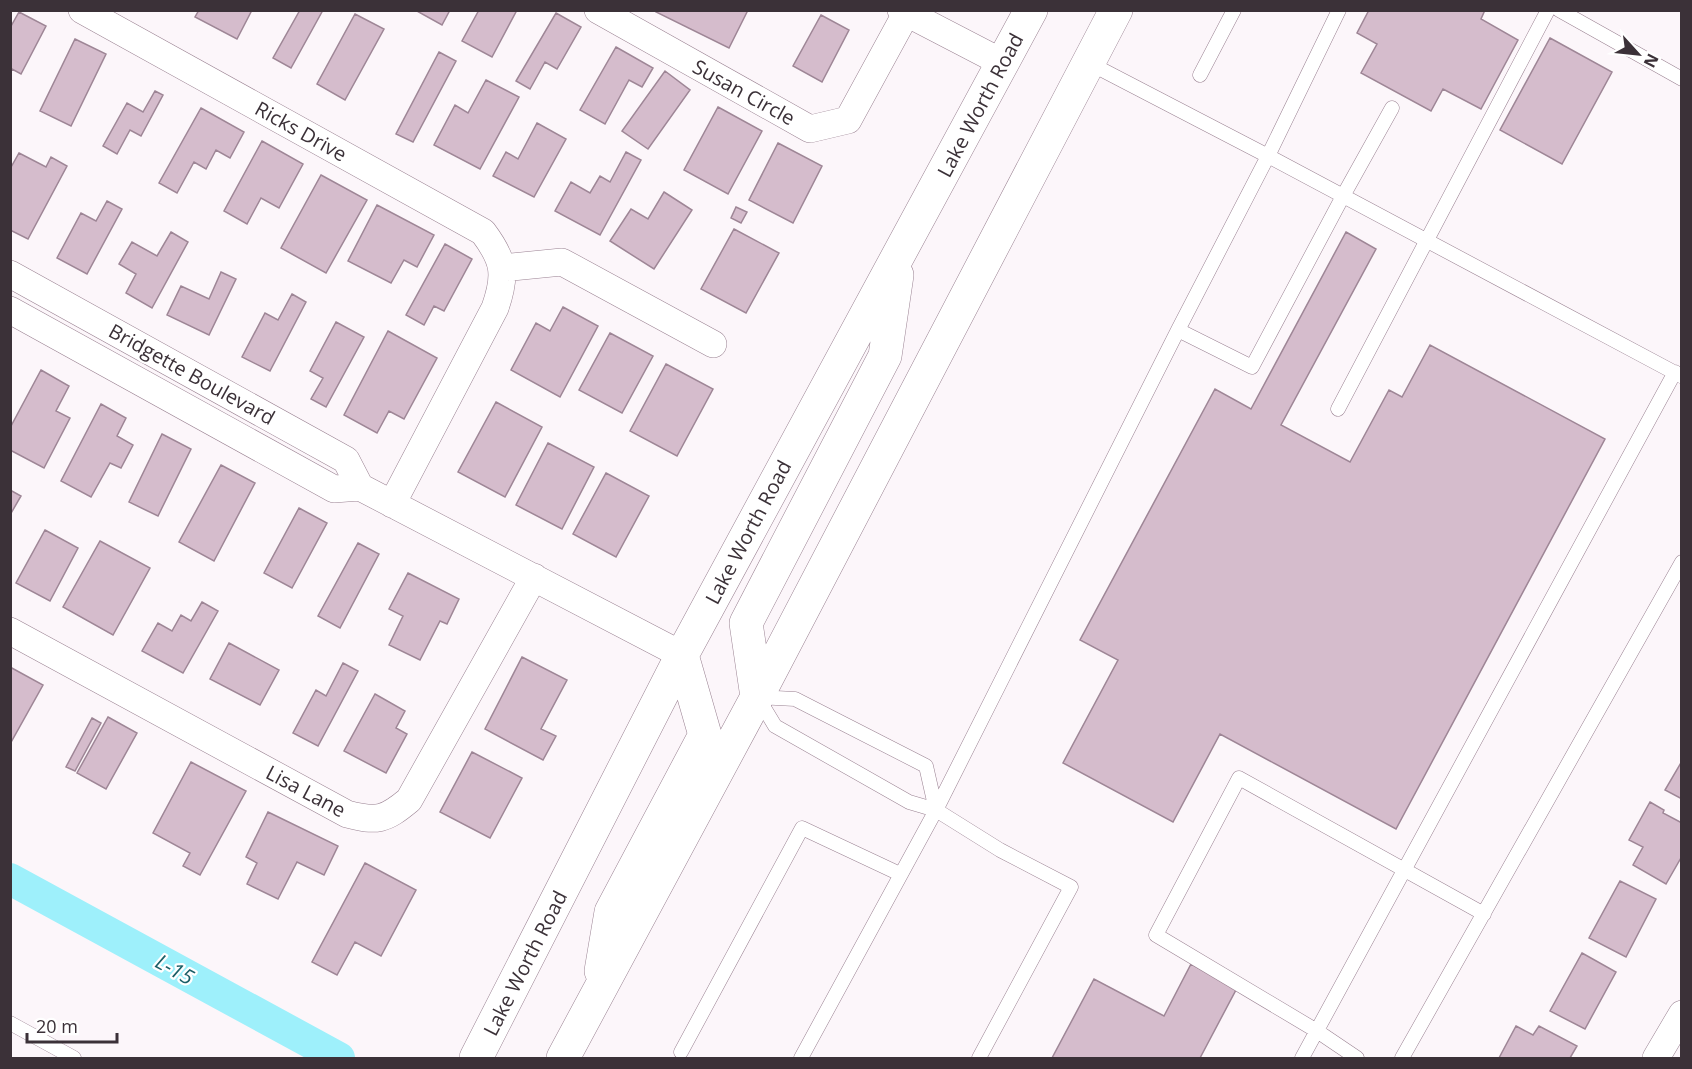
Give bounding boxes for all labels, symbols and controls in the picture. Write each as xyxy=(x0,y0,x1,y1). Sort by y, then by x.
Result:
north arrow xyxy=(1608,24,1668,84)
street label: Lake Worth Road xyxy=(931,28,1029,182)
text: N xyxy=(1639,50,1664,72)
street label: Susan Circle xyxy=(688,53,800,131)
street label: Ricks Drive xyxy=(250,95,352,167)
street label: Bridgette Boulevard xyxy=(104,317,280,431)
street label: Lake Worth Road xyxy=(699,455,797,609)
street label: Lisa Lane xyxy=(262,759,350,823)
street label: Lake Worth Road xyxy=(477,886,573,1040)
water label: L-15 xyxy=(151,947,200,991)
scale bar xyxy=(27,1006,117,1044)
text: 20 m xyxy=(36,1014,78,1038)

